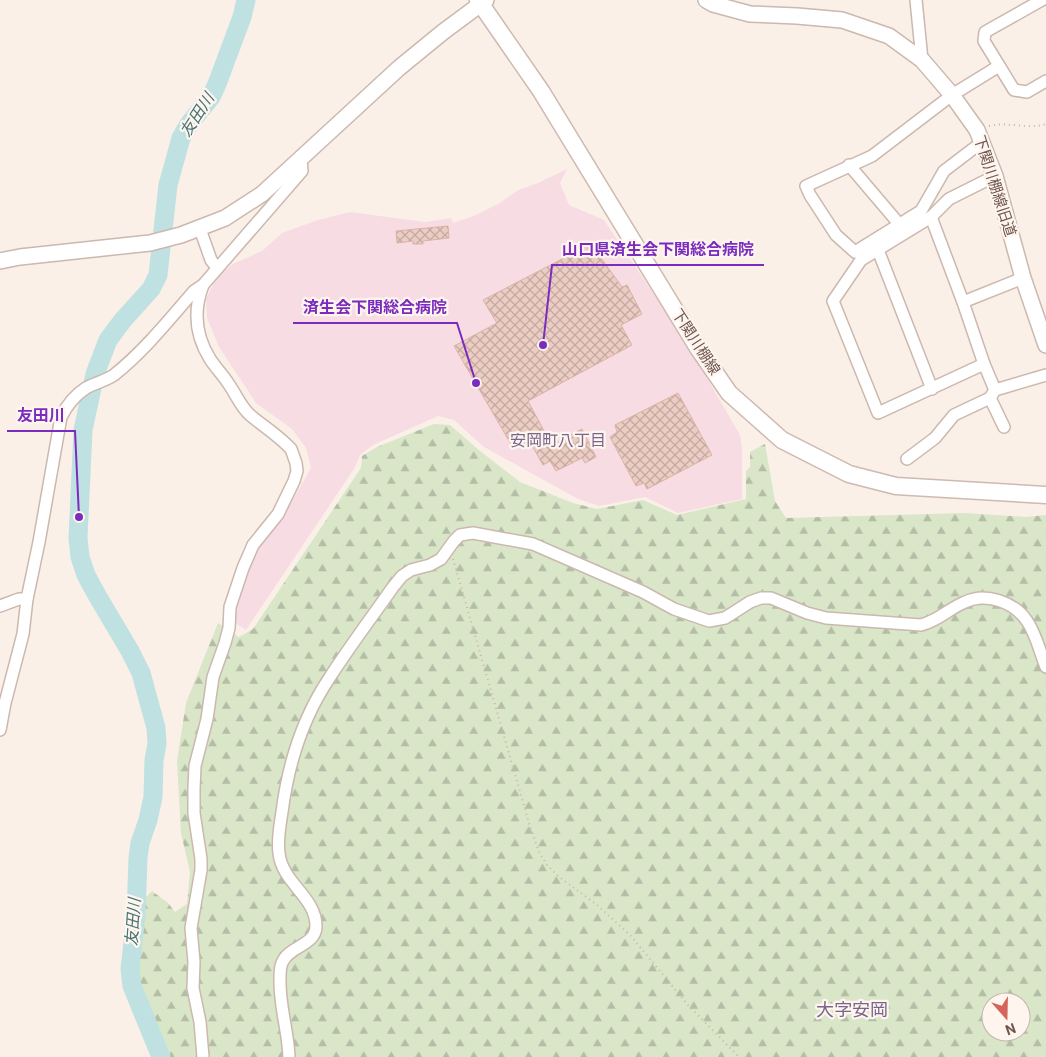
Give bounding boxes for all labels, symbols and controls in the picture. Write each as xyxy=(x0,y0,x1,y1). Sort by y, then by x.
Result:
water label: 友田川 xyxy=(176,88,219,140)
street label: 下関川棚線旧道 xyxy=(970,133,1020,239)
callout: 山口県済生会下関総合病院 xyxy=(552,234,764,265)
text: 山口県済生会下関総合病院 xyxy=(562,240,754,259)
callout: 済生会下関総合病院 xyxy=(293,292,457,323)
text: 済生会下関総合病院 xyxy=(303,298,447,317)
street label: 下関川棚線 xyxy=(668,306,724,378)
callout: 友田川 xyxy=(7,400,75,431)
text: 友田川 xyxy=(17,406,65,425)
district label: 安岡町八丁目 xyxy=(510,431,606,450)
water label: 友田川 xyxy=(122,895,144,947)
north arrow xyxy=(981,992,1031,1042)
district label: 大字安岡 xyxy=(816,999,888,1020)
text: N xyxy=(1003,1020,1018,1038)

